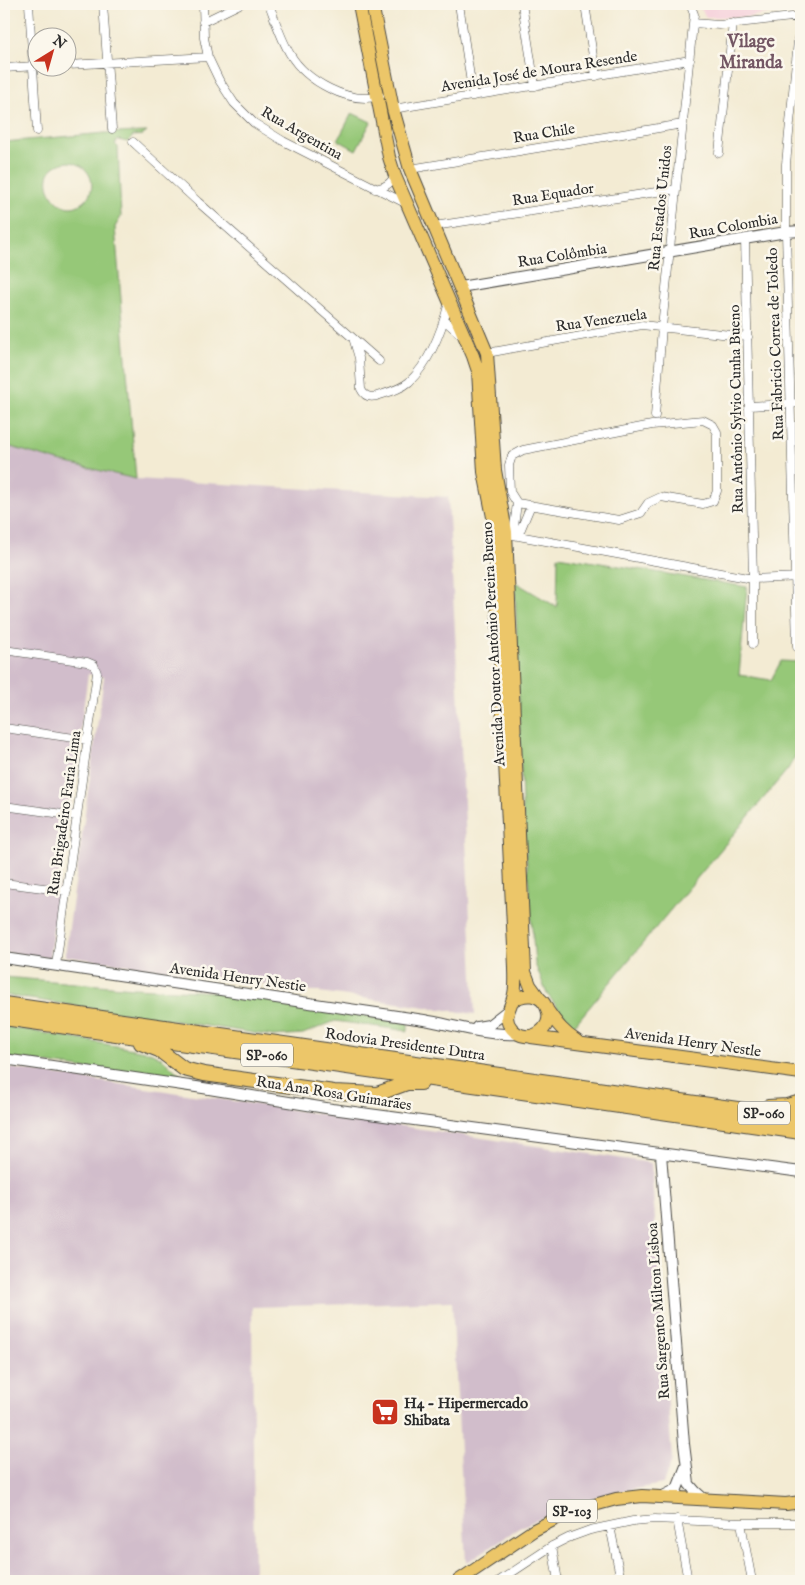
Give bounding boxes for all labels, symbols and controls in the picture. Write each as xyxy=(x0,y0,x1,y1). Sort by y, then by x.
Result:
north arrow xyxy=(28,28,78,78)
text: N xyxy=(48,31,69,53)
district label: Vilage Miranda xyxy=(719,31,784,75)
street label: Avenida José de Moura Resende xyxy=(439,47,639,97)
street label: Rua Argentina xyxy=(258,102,346,165)
street label: Rua Chile xyxy=(512,119,577,148)
street label: Rua Estados Unidos xyxy=(644,144,677,272)
street label: Rua Equador xyxy=(511,179,596,210)
street label: Rua Colombia xyxy=(687,209,779,244)
street label: Rua Colômbia xyxy=(516,239,608,272)
street label: Rua Fabricio Correa de Toledo xyxy=(763,247,788,441)
street label: Rua Antônio Sylvio Cunha Bueno xyxy=(725,304,748,514)
street label: Rua Venezuela xyxy=(554,305,648,336)
street label: Avenida Doutor Antônio Pereira Bueno xyxy=(478,521,509,768)
street label: Rua Brigadeiro Faria Lima xyxy=(44,729,86,897)
street label: Avenida Henry Nestie xyxy=(168,958,307,996)
street label: Avenida Henry Nestle xyxy=(623,1023,762,1061)
street label: Rodovia Presidente Dutra xyxy=(324,1024,487,1065)
road number: SP-060 xyxy=(241,1044,293,1066)
street label: Rua Ana Rosa Guimarães xyxy=(255,1072,413,1115)
road number: SP-060 xyxy=(738,1102,790,1124)
street label: Rua Sargento Milton Lisboa xyxy=(643,1221,674,1400)
place label: H4 - Hipermercado Shibata xyxy=(404,1394,528,1430)
supermarket icon: H4 - Hipermercado Shibata xyxy=(370,1397,400,1427)
road number: SP-103 xyxy=(547,1500,597,1522)

